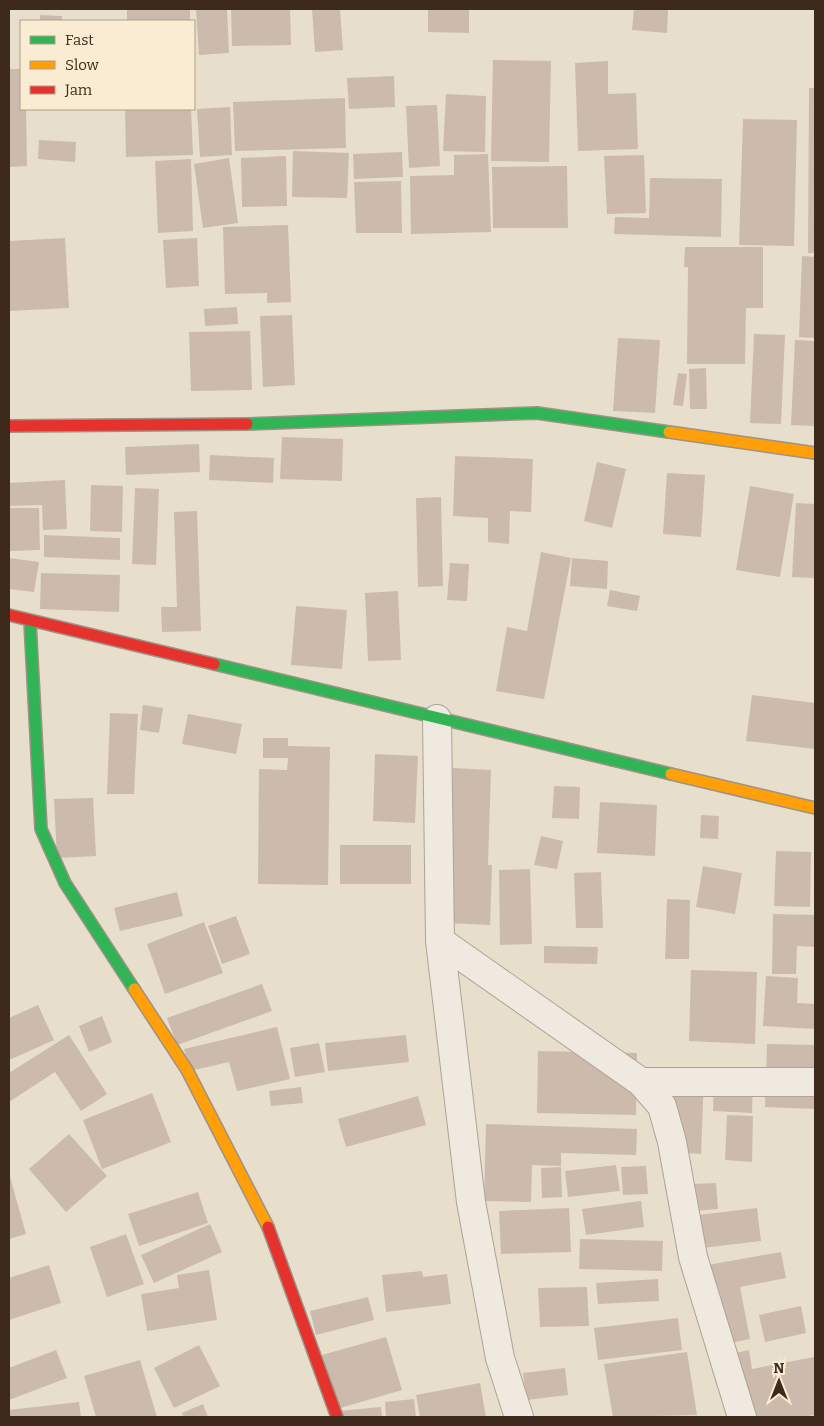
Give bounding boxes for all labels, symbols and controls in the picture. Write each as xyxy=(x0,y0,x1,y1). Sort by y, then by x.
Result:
legend xyxy=(20,20,195,110)
text: Fast xyxy=(65,31,94,49)
text: Slow xyxy=(65,56,100,74)
text: Jam xyxy=(64,81,93,99)
north arrow xyxy=(754,1356,804,1406)
text: N xyxy=(774,1360,785,1377)

